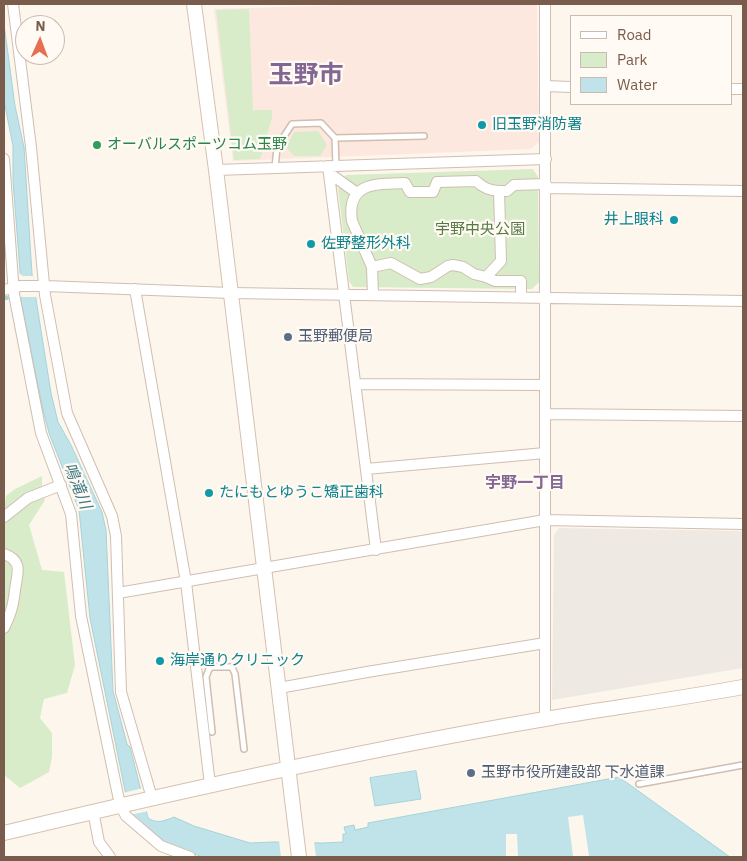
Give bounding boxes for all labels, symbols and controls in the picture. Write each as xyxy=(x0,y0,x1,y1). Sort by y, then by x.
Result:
north arrow xyxy=(15,15,65,65)
legend xyxy=(570,15,732,105)
text: N xyxy=(35,17,46,35)
text: Road xyxy=(617,25,652,44)
text: Park xyxy=(617,50,647,69)
district label: 玉野市 xyxy=(269,61,343,91)
text: Water xyxy=(617,75,657,94)
place label: 旧玉野消防署 xyxy=(492,116,582,134)
marker: 旧玉野消防署 xyxy=(476,119,488,131)
place label: オーバルスポーツコム玉野 xyxy=(107,136,287,154)
marker: オーバルスポーツコム玉野 xyxy=(91,139,103,151)
place label: 井上眼科 xyxy=(604,211,664,229)
marker: 井上眼科 xyxy=(668,214,680,226)
park label: 宇野中央公園 xyxy=(435,221,525,239)
place label: 佐野整形外科 xyxy=(321,235,411,253)
marker: 佐野整形外科 xyxy=(305,238,317,250)
place label: 玉野郵便局 xyxy=(298,328,373,346)
marker: 玉野郵便局 xyxy=(282,331,294,343)
water label: 鳴滝川 xyxy=(59,460,95,512)
district label: 宇野一丁目 xyxy=(485,473,565,493)
place label: たにもとゆうこ矯正歯科 xyxy=(219,484,384,502)
marker: たにもとゆうこ矯正歯科 xyxy=(203,487,215,499)
place label: 海岸通りクリニック xyxy=(170,652,305,670)
marker: 海岸通りクリニック xyxy=(154,655,166,667)
place label: 玉野市役所建設部 下水道課 xyxy=(481,764,665,782)
marker: 玉野市役所建設部 下水道課 xyxy=(465,767,477,779)

